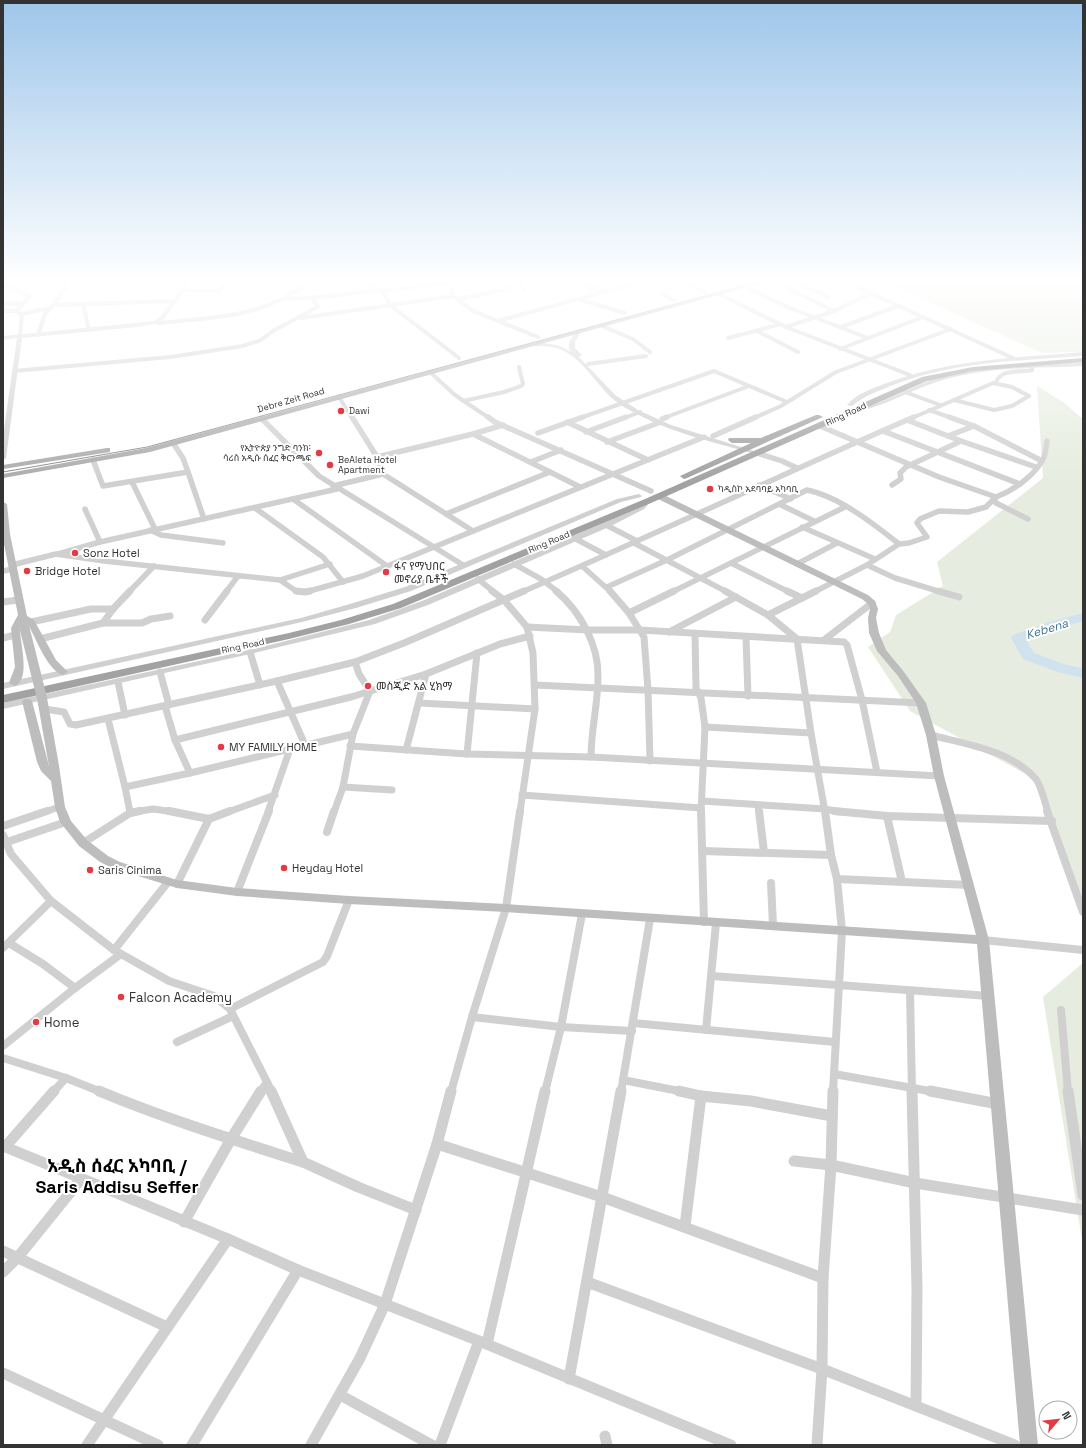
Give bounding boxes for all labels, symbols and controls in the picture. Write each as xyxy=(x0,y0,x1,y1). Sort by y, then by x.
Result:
street label: Debre Zeit Road xyxy=(256,385,326,415)
street label: Ring Road xyxy=(824,399,868,429)
place label: Dawi xyxy=(349,405,369,417)
marker: Dawi xyxy=(336,406,346,416)
place label: የኢትዮጵያ ንግድ ባንክ፡ ሳሪስ አዲሱ ሰፈር ቅርንጫፍ xyxy=(223,442,311,464)
marker: የኢትዮጵያ ንግድ ባንክ፡ ሳሪስ አዲሱ ሰፈር ቅርንጫፍ xyxy=(314,448,324,458)
place label: BeAleta Hotel Apartment xyxy=(338,454,397,476)
marker: BeAleta Hotel Apartment xyxy=(325,460,335,470)
place label: ካዲስኮ አደባባይ አካባቢ xyxy=(718,483,798,495)
marker: ካዲስኮ አደባባይ አካባቢ xyxy=(705,484,715,494)
street label: Ring Road xyxy=(527,528,572,556)
place label: Sonz Hotel xyxy=(83,546,140,560)
marker: Sonz Hotel xyxy=(70,548,80,558)
place label: ፋና የማህበር መኖሪያ ቤቶች xyxy=(394,559,448,586)
place label: Bridge Hotel xyxy=(35,564,100,578)
marker: Bridge Hotel xyxy=(22,566,32,576)
marker: ፋና የማህበር መኖሪያ ቤቶች xyxy=(381,567,391,577)
water label: Kebena xyxy=(1024,615,1070,643)
street label: Ring Road xyxy=(220,636,266,656)
place label: መስጂድ አል ሂክማ xyxy=(376,679,453,693)
marker: መስጂድ አል ሂክማ xyxy=(363,681,373,691)
place label: MY FAMILY HOME xyxy=(229,740,317,754)
marker: MY FAMILY HOME xyxy=(216,742,226,752)
place label: Heyday Hotel xyxy=(292,861,363,875)
place label: Saris Cinima xyxy=(98,863,162,877)
marker: Heyday Hotel xyxy=(279,863,289,873)
marker: Saris Cinima xyxy=(85,865,95,875)
place label: Falcon Academy xyxy=(129,989,232,1006)
marker: Falcon Academy xyxy=(116,992,126,1002)
place label: Home xyxy=(44,1014,79,1031)
marker: Home xyxy=(31,1017,41,1027)
district label: አዲስ ሰፈር አካባቢ / Saris Addisu Seffer xyxy=(35,1154,199,1198)
north arrow xyxy=(1038,1400,1078,1440)
text: N xyxy=(1059,1409,1075,1422)

